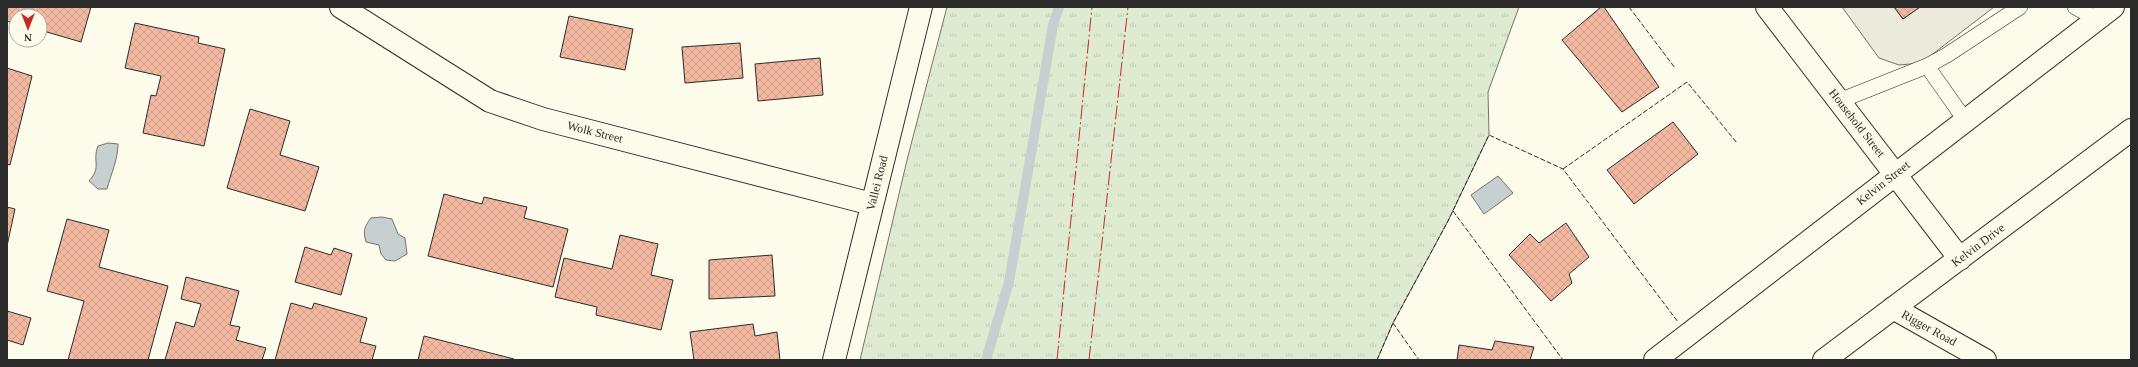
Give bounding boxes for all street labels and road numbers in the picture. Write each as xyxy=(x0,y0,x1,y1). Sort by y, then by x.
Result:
street label: Household Street xyxy=(1826,86,1888,161)
street label: Wolk Street xyxy=(566,118,625,146)
street label: Vallei Road xyxy=(863,154,891,212)
street label: Kelvin Street xyxy=(1854,157,1913,208)
street label: Kelvin Drive xyxy=(1949,220,2007,270)
street label: Rigger Road xyxy=(1899,307,1959,349)

